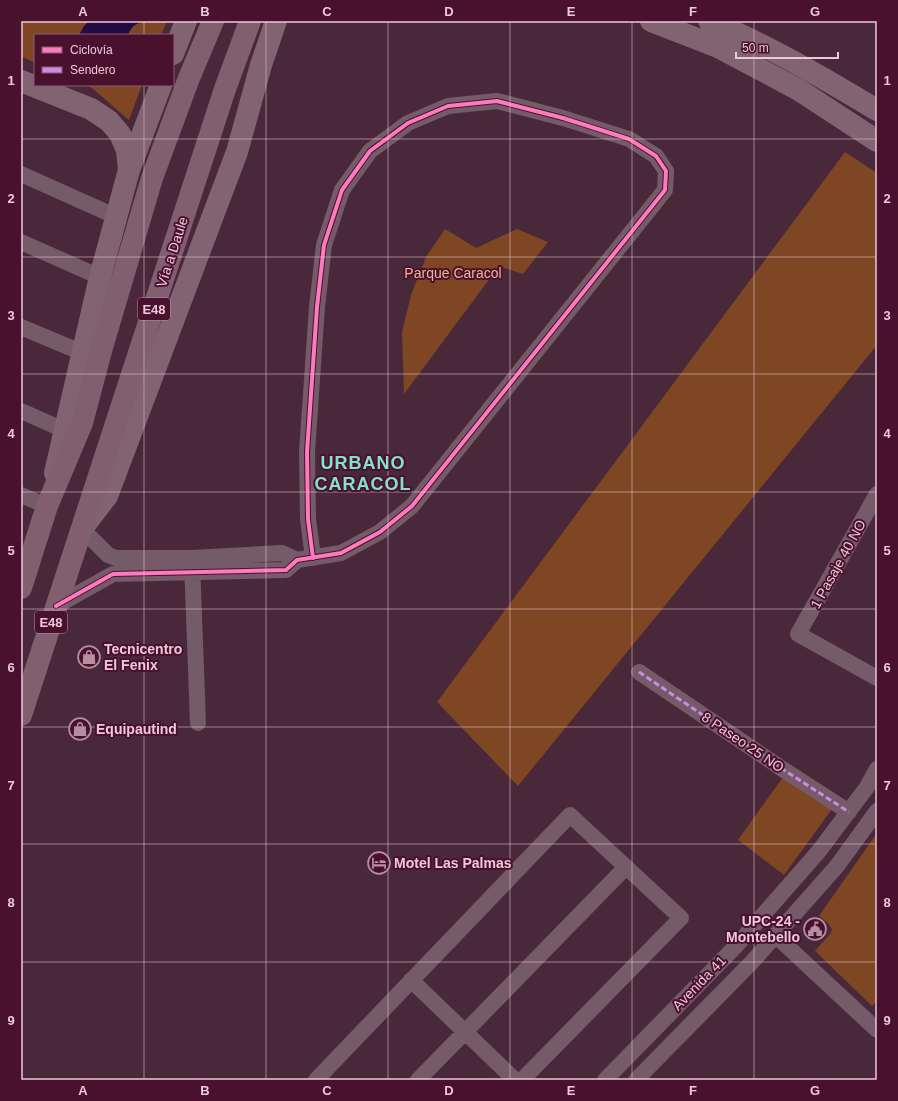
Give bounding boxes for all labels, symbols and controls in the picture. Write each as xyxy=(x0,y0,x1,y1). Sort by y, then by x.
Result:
text: A xyxy=(78,4,88,19)
text: B xyxy=(200,4,210,19)
text: C xyxy=(322,4,332,19)
text: D xyxy=(444,4,454,19)
text: E xyxy=(567,4,576,19)
text: F xyxy=(689,4,697,19)
text: G xyxy=(810,4,820,19)
legend xyxy=(34,34,174,86)
scale bar xyxy=(736,34,838,60)
text: 50 m xyxy=(742,41,769,55)
text: Ciclovía xyxy=(70,43,113,57)
text: Sendero xyxy=(70,63,116,77)
text: 1 xyxy=(7,73,15,88)
text: 1 xyxy=(883,73,891,88)
text: 2 xyxy=(7,191,15,206)
text: 2 xyxy=(883,191,891,206)
street label: Vía a Daule xyxy=(153,215,191,289)
park label: Parque Caracol xyxy=(404,265,502,281)
road number: E48 xyxy=(138,298,170,320)
text: 3 xyxy=(7,308,15,323)
text: 3 xyxy=(883,308,891,323)
text: 4 xyxy=(7,426,15,441)
text: 4 xyxy=(883,426,891,441)
district label: URBANO CARACOL xyxy=(315,453,412,494)
street label: 1 Pasaje 40 NO xyxy=(807,517,869,611)
text: 5 xyxy=(7,543,15,558)
text: 5 xyxy=(883,543,891,558)
road number: E48 xyxy=(35,611,67,633)
place label: Tecnicentro El Fenix xyxy=(104,641,182,673)
shop icon: Tecnicentro El Fenix xyxy=(76,644,102,670)
text: 6 xyxy=(7,660,15,675)
text: 6 xyxy=(883,660,891,675)
street label: 8 Paseo 25 NO xyxy=(699,709,787,775)
shop icon: Equipautind xyxy=(67,716,93,742)
place label: Equipautind xyxy=(96,721,177,737)
text: 7 xyxy=(7,778,15,793)
text: 7 xyxy=(883,778,891,793)
hotel icon: Motel Las Palmas xyxy=(366,850,392,876)
place label: Motel Las Palmas xyxy=(394,855,512,871)
text: 8 xyxy=(7,895,15,910)
text: 8 xyxy=(883,895,891,910)
place label: UPC-24 - Montebello xyxy=(726,913,800,945)
public building icon: UPC-24 - Montebello xyxy=(802,916,828,942)
street label: Avenida 41 xyxy=(669,952,729,1014)
text: 9 xyxy=(7,1013,15,1028)
text: 9 xyxy=(883,1013,891,1028)
text: A xyxy=(78,1083,88,1098)
text: B xyxy=(200,1083,210,1098)
text: C xyxy=(322,1083,332,1098)
text: D xyxy=(444,1083,454,1098)
text: E xyxy=(567,1083,576,1098)
text: F xyxy=(689,1083,697,1098)
text: G xyxy=(810,1083,820,1098)

